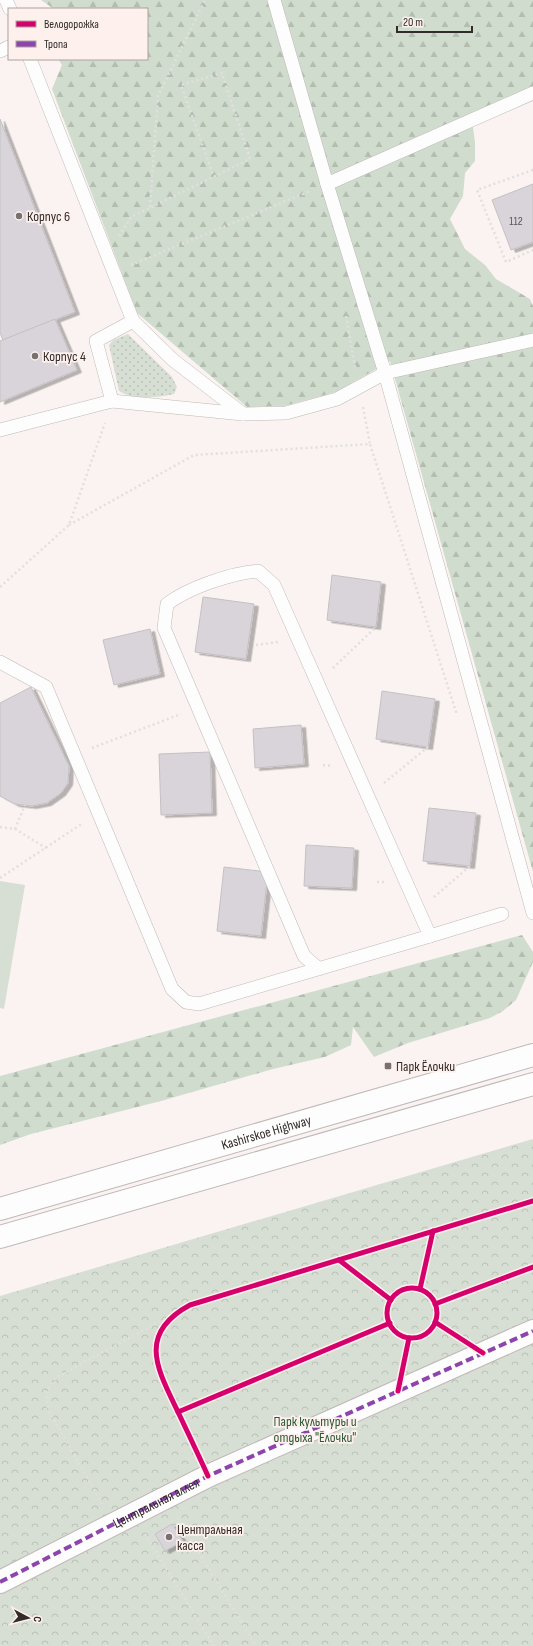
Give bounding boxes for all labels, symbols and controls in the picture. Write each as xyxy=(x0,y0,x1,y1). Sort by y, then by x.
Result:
legend xyxy=(8,8,148,60)
scale bar xyxy=(397,8,472,34)
text: 20 m xyxy=(403,15,423,30)
text: Велодорожка xyxy=(44,17,99,32)
text: Тропа xyxy=(44,37,68,52)
place label: Корпус 6 xyxy=(27,208,70,225)
marker: Корпус 6 xyxy=(14,211,24,221)
house number: 112 xyxy=(509,214,523,229)
place label: Корпус 4 xyxy=(43,348,86,365)
marker: Корпус 4 xyxy=(30,351,40,361)
place label: Парк Ёлочки xyxy=(396,1058,455,1075)
marker: Парк Ёлочки xyxy=(383,1061,393,1071)
street label: Kashirskoe Highway xyxy=(219,1111,314,1154)
park label: Парк культуры и отдыха "Ёлочки" xyxy=(274,1413,357,1446)
street label: Центральная аллея xyxy=(110,1474,202,1532)
place label: Центральная касса xyxy=(177,1521,243,1554)
marker: Центральная касса xyxy=(164,1532,174,1542)
north arrow xyxy=(8,1598,48,1638)
text: С xyxy=(31,1616,44,1623)

